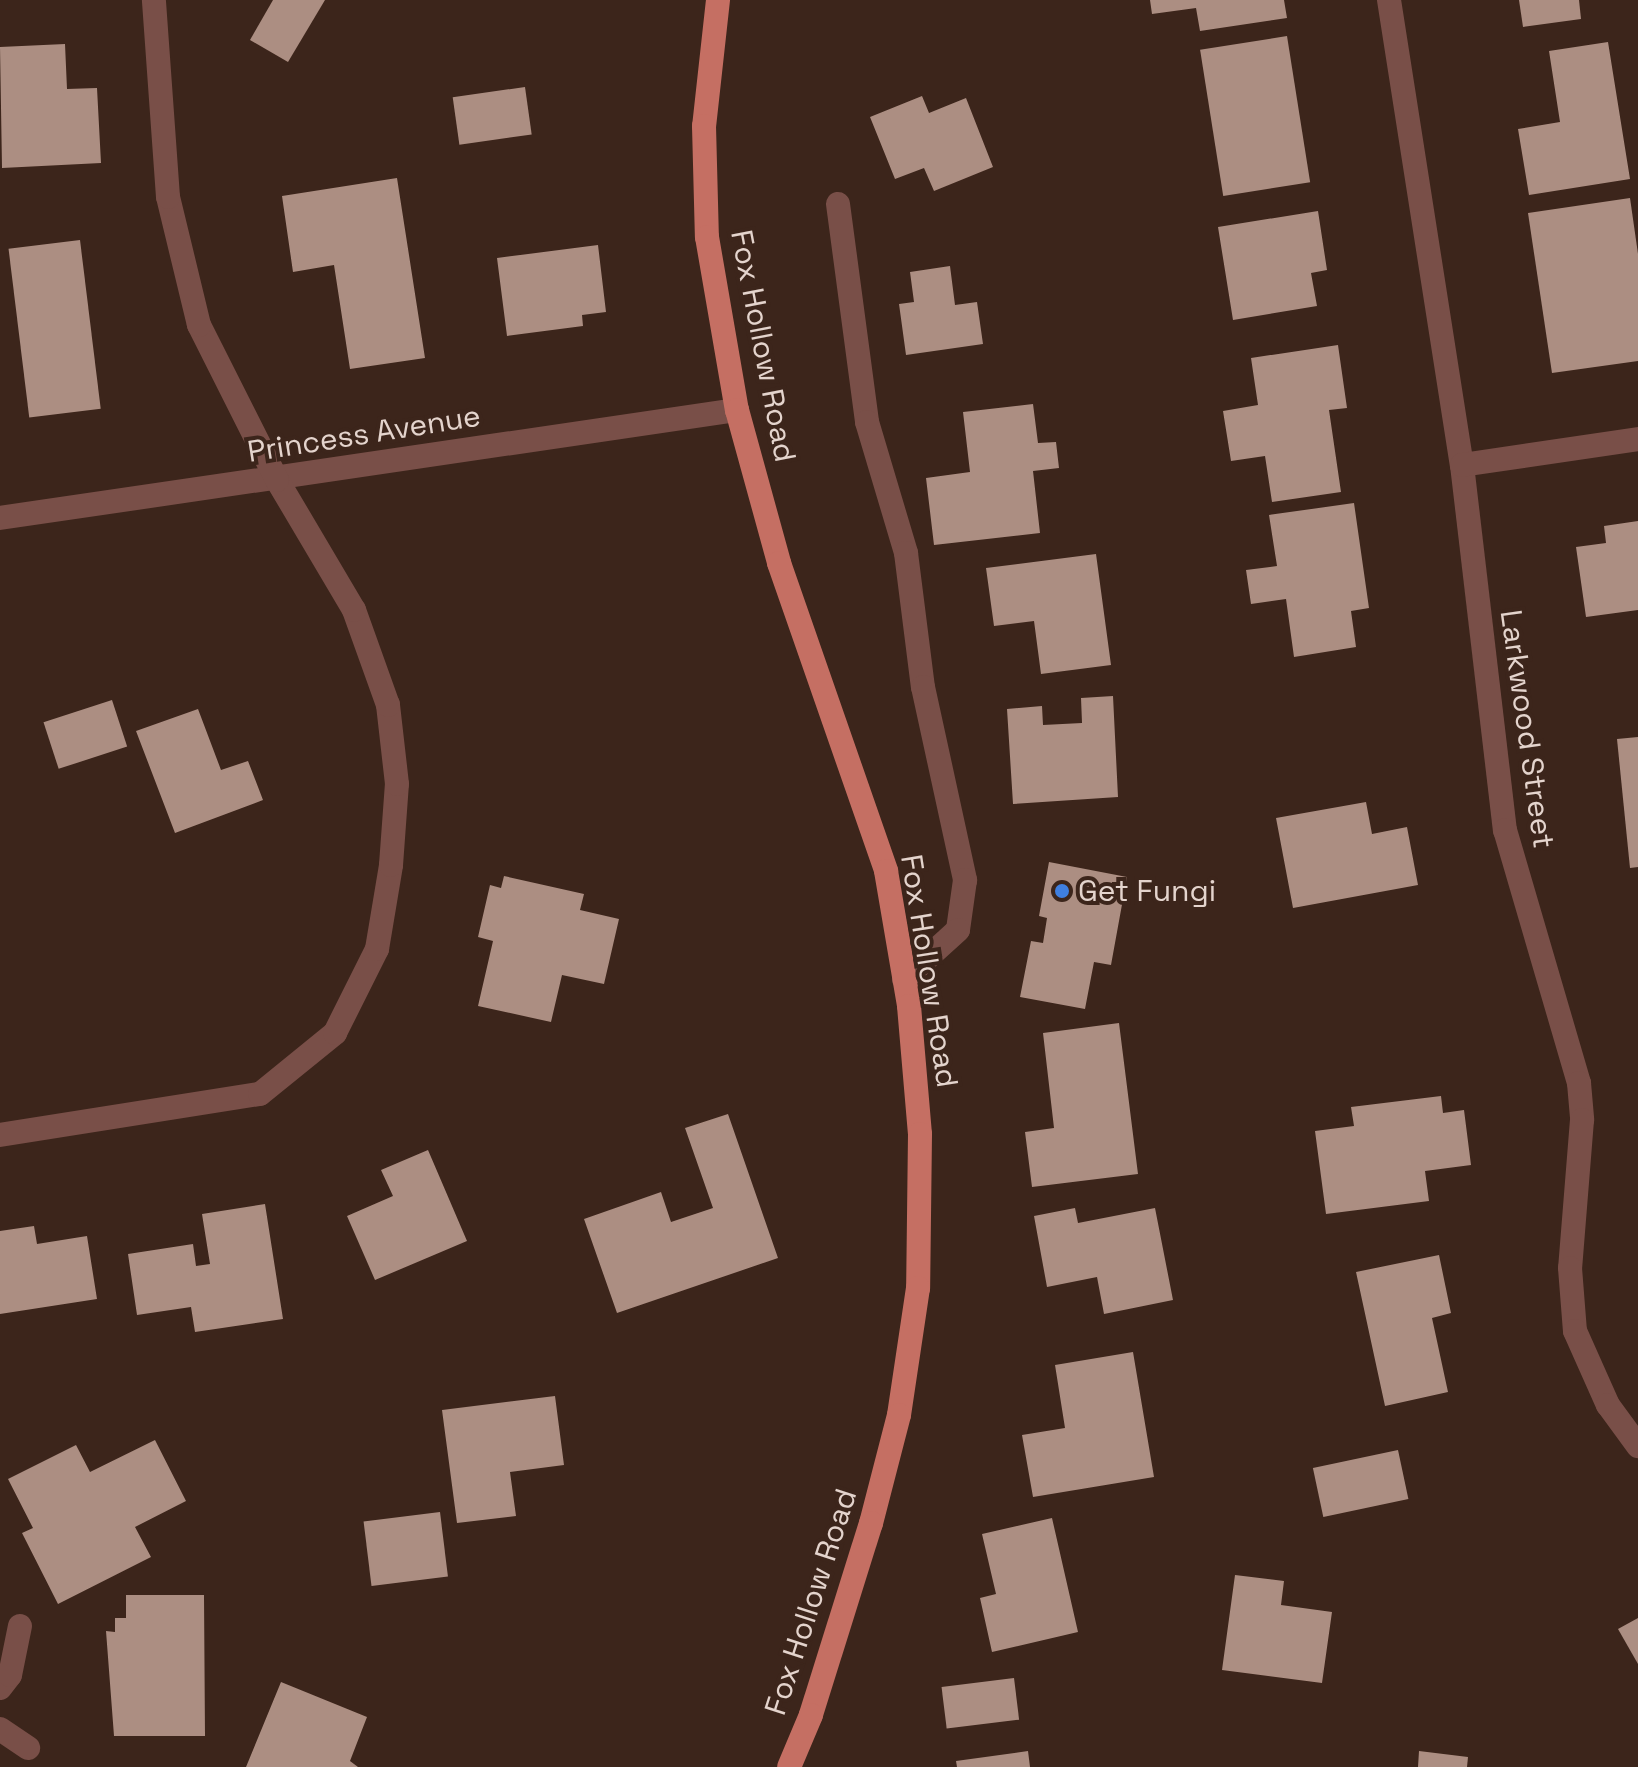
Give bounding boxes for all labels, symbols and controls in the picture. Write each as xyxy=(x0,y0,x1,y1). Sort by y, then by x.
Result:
street label: Fox Hollow Road xyxy=(723,227,803,465)
street label: Princess Avenue xyxy=(245,398,483,470)
street label: Larkwood Street xyxy=(1492,607,1562,851)
street label: Fox Hollow Road xyxy=(893,852,965,1090)
place label: Get Fungi xyxy=(1078,873,1216,909)
marker: Get Fungi xyxy=(1053,882,1071,900)
street label: Fox Hollow Road xyxy=(757,1484,865,1720)

